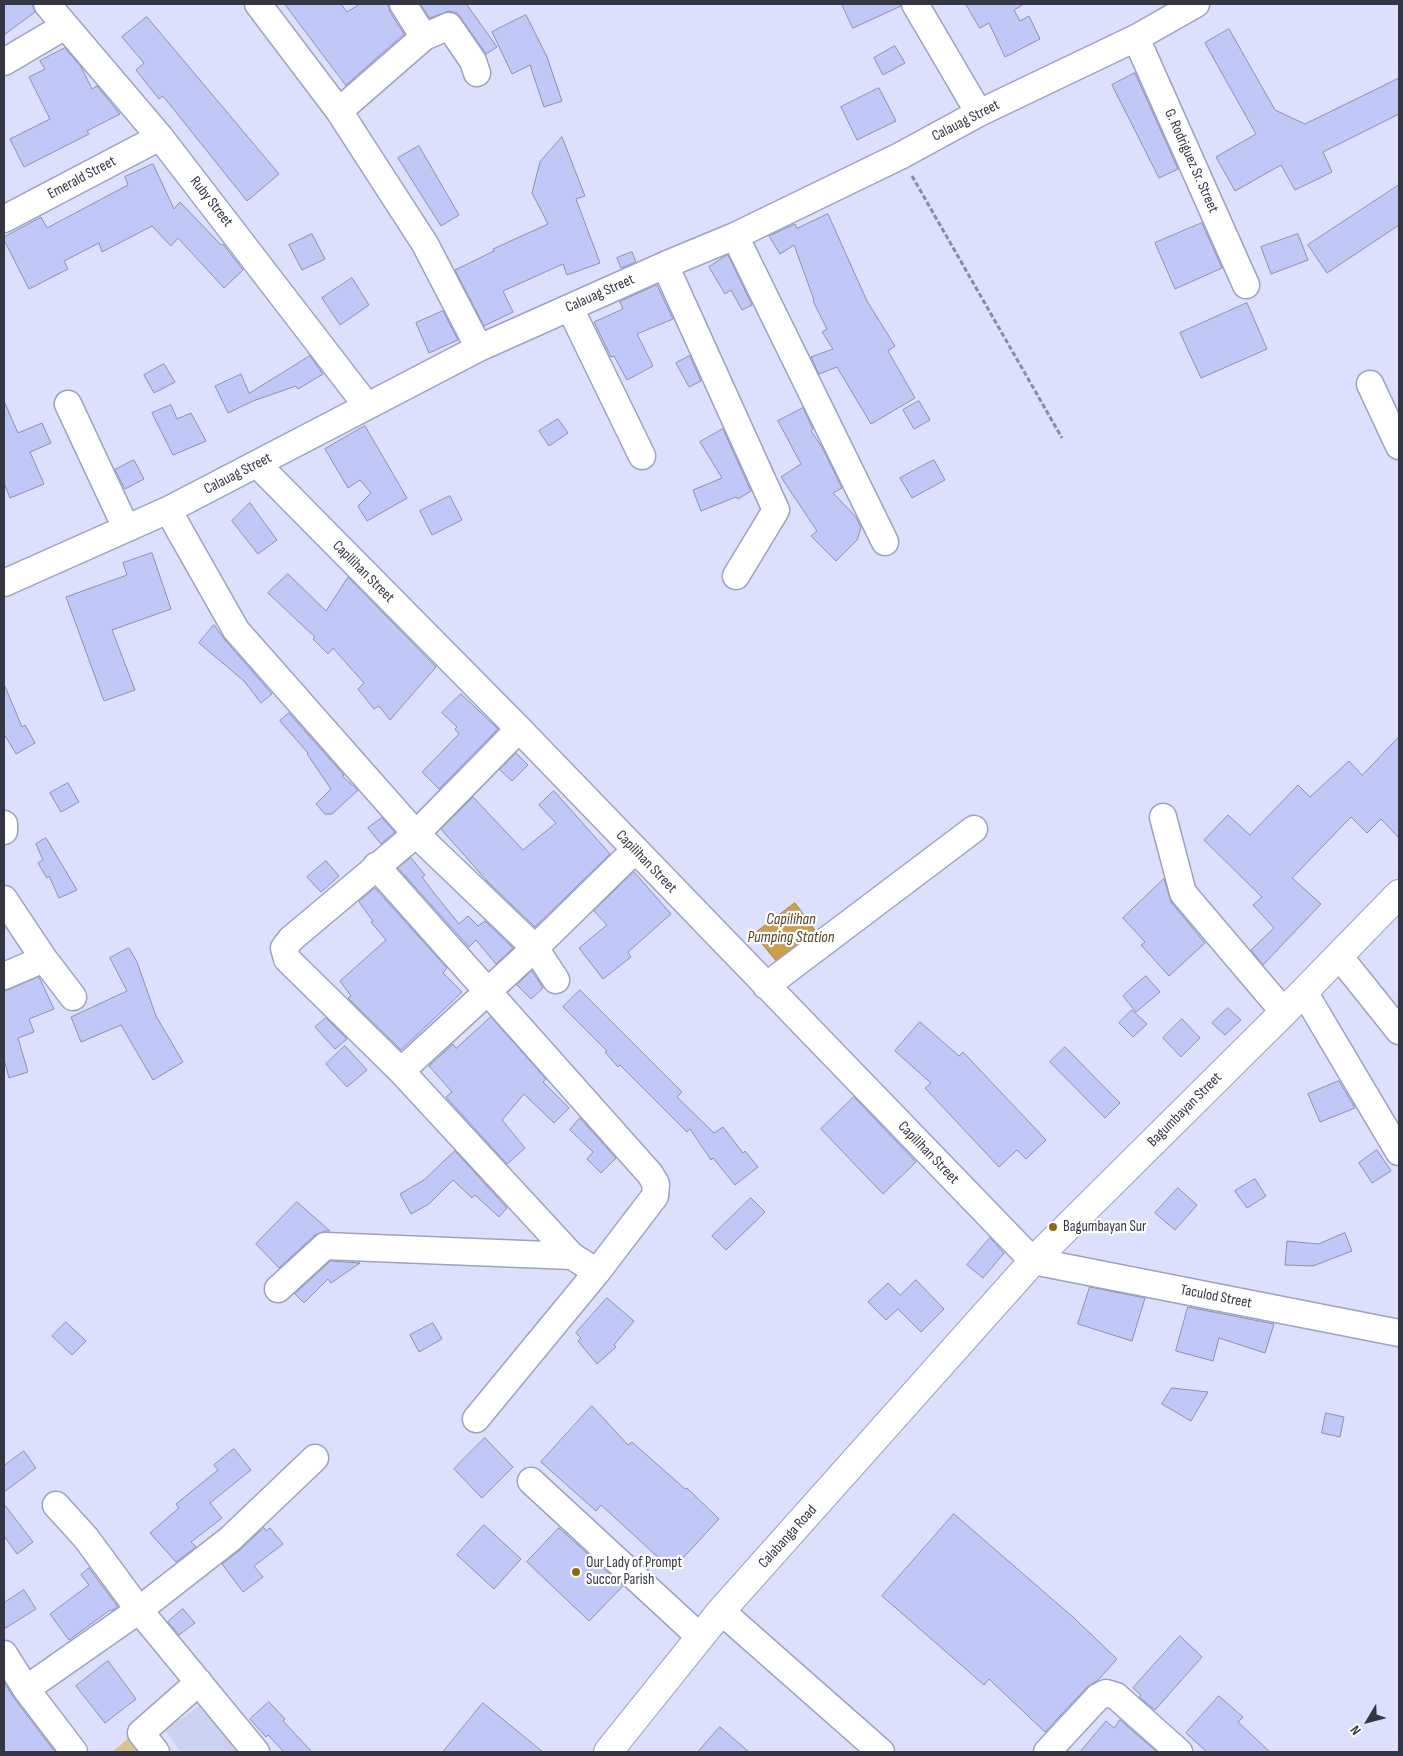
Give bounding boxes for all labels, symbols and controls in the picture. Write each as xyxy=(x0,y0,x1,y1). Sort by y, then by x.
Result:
street label: Calauag Street xyxy=(929,96,1003,146)
street label: G. Rodriguez Sr. Street xyxy=(1160,106,1222,216)
street label: Emerald Street xyxy=(45,153,119,203)
street label: Ruby Street xyxy=(186,173,236,231)
street label: Calauag Street xyxy=(563,271,637,317)
street label: Calauag Street xyxy=(201,449,275,499)
street label: Capilihan Street xyxy=(328,537,398,607)
street label: Capilihan Street xyxy=(612,827,680,897)
water label: Capilihan Pumping Station xyxy=(747,910,835,948)
street label: Bagumbayan Street xyxy=(1144,1069,1226,1151)
street label: Capilihan Street xyxy=(894,1118,962,1188)
place label: Bagumbayan Sur xyxy=(1063,1218,1146,1236)
marker: Bagumbayan Sur xyxy=(1047,1221,1059,1233)
street label: Taculod Street xyxy=(1179,1281,1253,1313)
street label: Calabanga Road xyxy=(755,1502,821,1572)
place label: Our Lady of Prompt Succor Parish xyxy=(586,1554,682,1589)
marker: Our Lady of Prompt Succor Parish xyxy=(570,1566,582,1578)
north arrow xyxy=(1343,1696,1393,1746)
text: N xyxy=(1347,1722,1365,1738)

